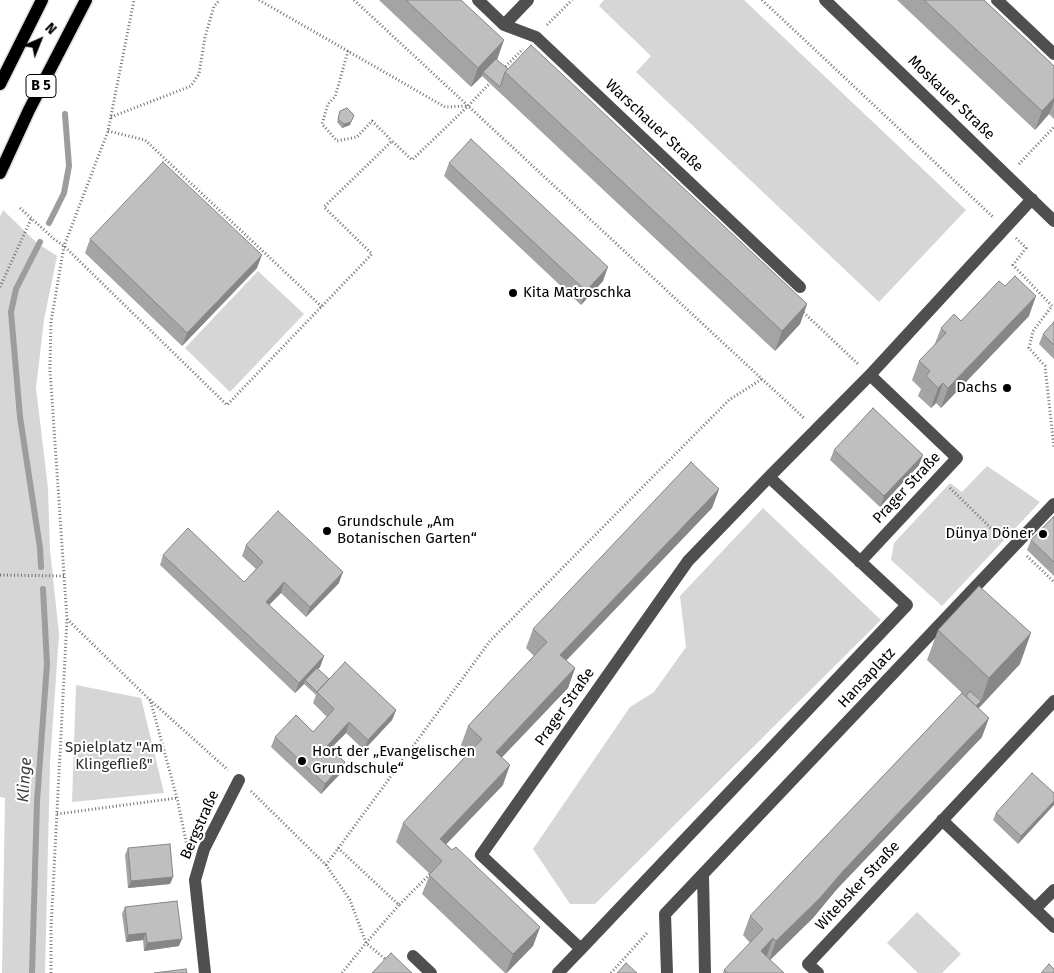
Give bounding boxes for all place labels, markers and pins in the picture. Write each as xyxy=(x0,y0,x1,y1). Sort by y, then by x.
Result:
place label: Kita Matroschka xyxy=(523,284,631,302)
marker: Kita Matroschka xyxy=(507,287,519,299)
place label: Dachs xyxy=(956,379,997,397)
marker: Dachs xyxy=(1001,382,1013,394)
place label: Grundschule „Am Botanischen Garten“ xyxy=(337,513,477,548)
marker: Grundschule „Am Botanischen Garten“ xyxy=(321,525,333,537)
place label: Dünya Döner xyxy=(945,525,1033,543)
marker: Dünya Döner xyxy=(1037,528,1049,540)
place label: Hort der „Evangelischen Grundschule“ xyxy=(312,743,475,778)
marker: Hort der „Evangelischen Grundschule“ xyxy=(296,755,308,767)

